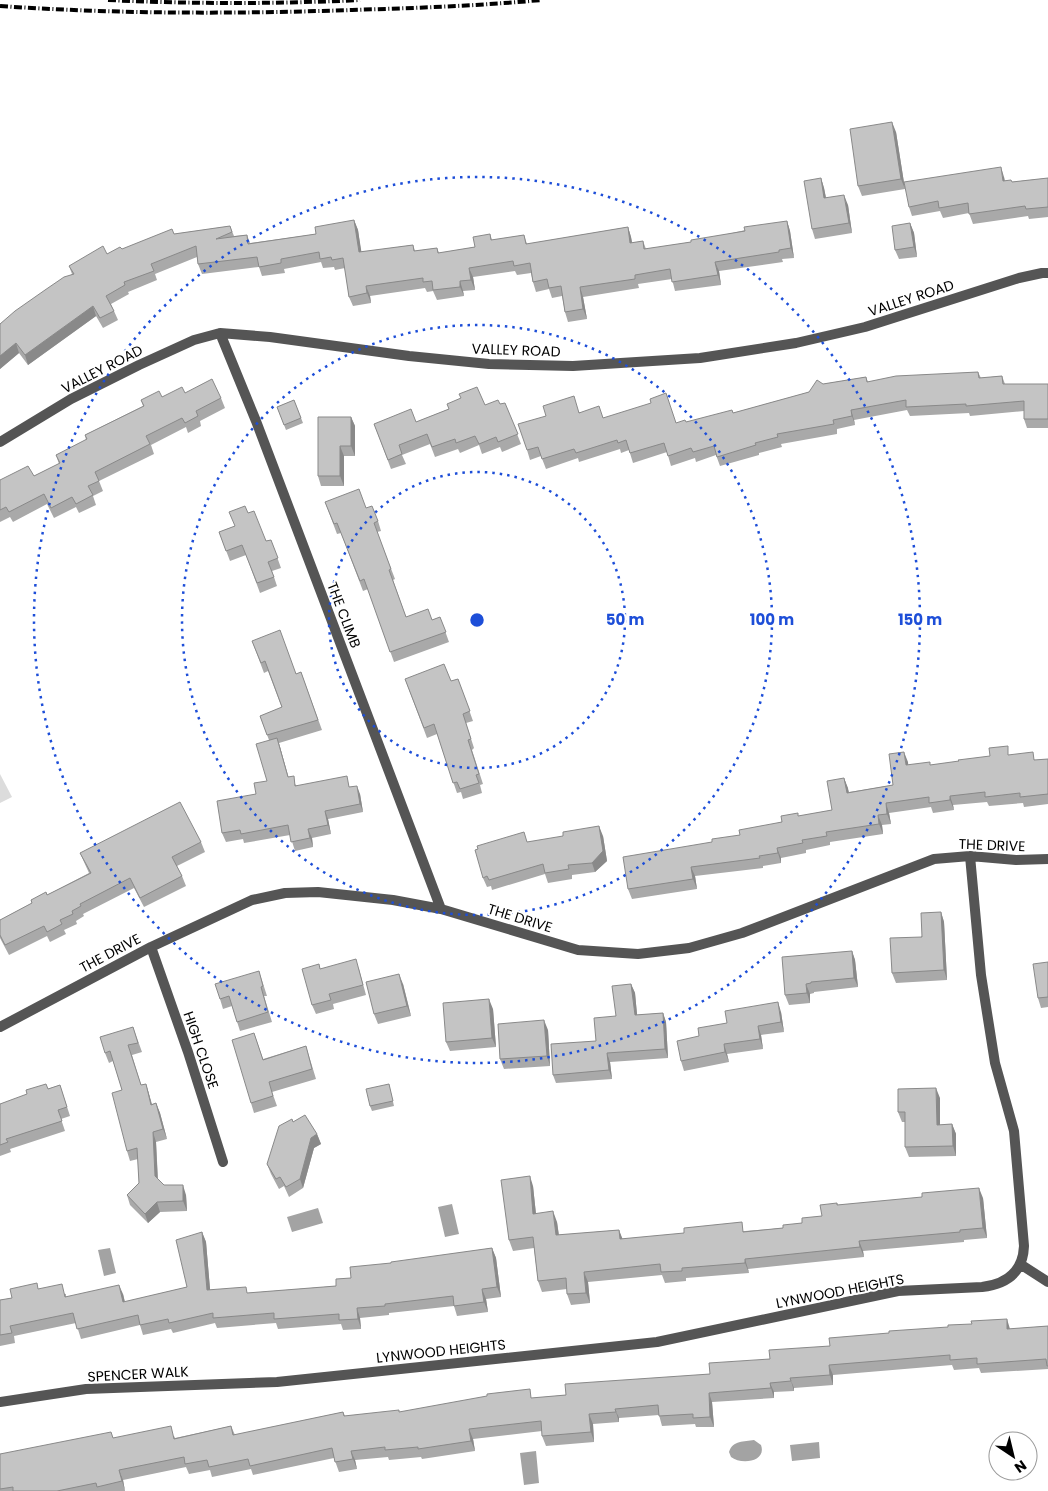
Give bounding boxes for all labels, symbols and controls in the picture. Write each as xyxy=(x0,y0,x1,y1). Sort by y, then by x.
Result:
street label: VALLEY ROAD xyxy=(866,275,956,321)
street label: VALLEY ROAD xyxy=(471,338,561,362)
street label: VALLEY ROAD xyxy=(58,340,146,398)
street label: THE CLIMB xyxy=(322,579,366,651)
text: 50 m xyxy=(606,609,644,630)
text: 100 m xyxy=(750,609,794,630)
text: 150 m xyxy=(898,609,942,630)
centre of rings xyxy=(468,611,486,629)
street label: THE DRIVE xyxy=(958,834,1026,856)
street label: THE DRIVE xyxy=(485,899,555,937)
street label: THE DRIVE xyxy=(76,929,144,977)
street label: HIGH CLOSE xyxy=(178,1009,224,1091)
street label: LYNWOOD HEIGHTS xyxy=(774,1269,906,1313)
street label: LYNWOOD HEIGHTS xyxy=(375,1334,507,1368)
street label: SPENCER WALK xyxy=(87,1361,190,1387)
north arrow xyxy=(988,1431,1038,1481)
text: N xyxy=(1010,1455,1031,1478)

